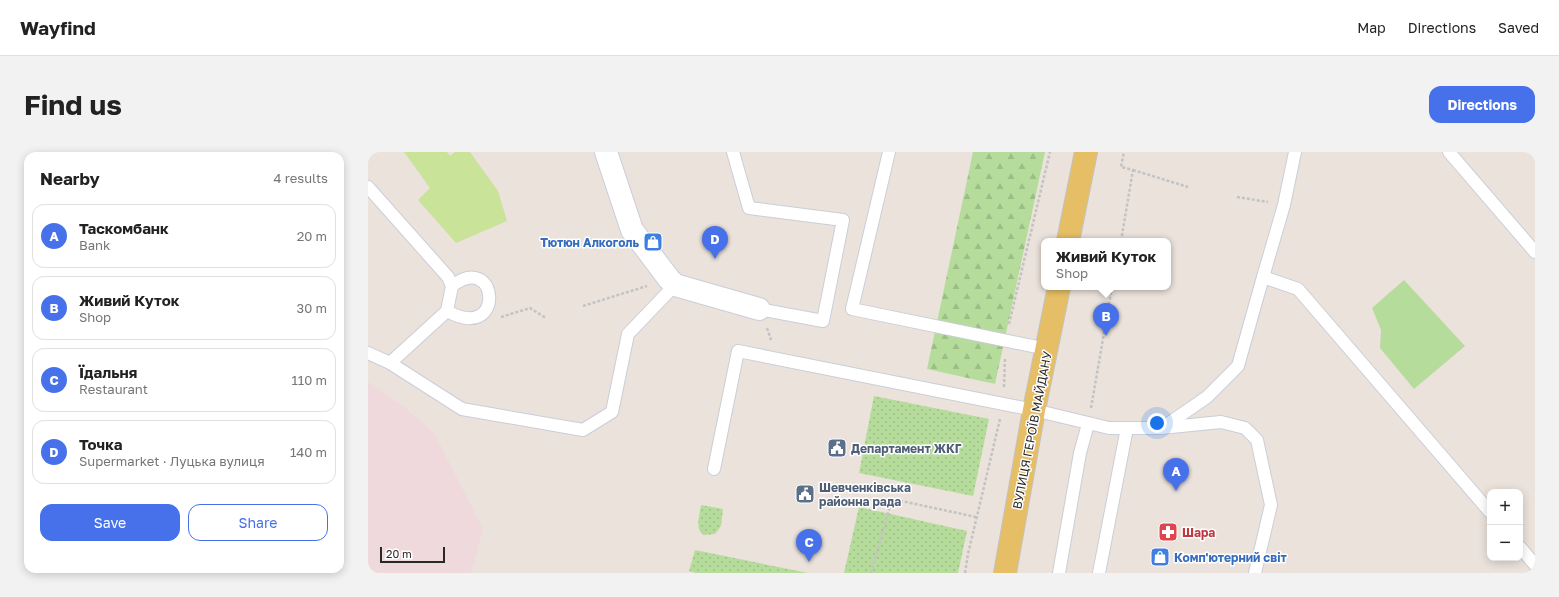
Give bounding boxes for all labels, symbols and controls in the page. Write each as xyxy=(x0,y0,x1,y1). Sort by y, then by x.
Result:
text: Wayfind xyxy=(20,16,96,39)
text: Map xyxy=(1357,19,1386,36)
text: Directions xyxy=(1408,19,1476,36)
text: Saved xyxy=(1498,19,1539,36)
button: Directions xyxy=(1429,86,1535,123)
text: Find us xyxy=(24,88,122,121)
text: Nearby xyxy=(40,168,100,189)
text: 4 results xyxy=(274,170,328,186)
text: Таскомбанк xyxy=(79,219,169,237)
pin: D xyxy=(702,226,728,259)
text: A xyxy=(49,228,59,244)
text: 20 m xyxy=(297,228,327,244)
shop icon: Тютюн Алкоголь xyxy=(642,231,664,253)
place label: Тютюн Алкоголь xyxy=(540,235,639,250)
text: Bank xyxy=(79,237,110,253)
popup xyxy=(1041,238,1171,290)
text: Живий Куток xyxy=(1056,247,1156,265)
text: Shop xyxy=(1056,265,1088,281)
text: Живий Куток xyxy=(79,291,179,309)
text: B xyxy=(49,300,59,316)
text: 30 m xyxy=(297,300,327,316)
pin: B xyxy=(1093,303,1119,336)
text: Shop xyxy=(79,309,111,325)
street label: ВУЛИЦЯ ГЕРОЇВ МАЙДАНУ xyxy=(1009,350,1055,510)
text: Їдальня xyxy=(79,363,137,381)
text: C xyxy=(49,372,59,388)
text: 110 m xyxy=(292,372,327,388)
text: Restaurant xyxy=(79,381,148,397)
your location xyxy=(1147,413,1167,433)
text: Точка xyxy=(79,435,122,453)
public building icon: Департамент ЖКГ xyxy=(826,437,848,459)
place label: Департамент ЖКГ xyxy=(851,441,962,456)
text: D xyxy=(49,444,59,460)
text: 140 m xyxy=(290,444,327,460)
text: Supermarket · Луцька вулиця xyxy=(79,453,265,469)
pin: A xyxy=(1163,458,1189,491)
place label: Шевченківська районна рада xyxy=(819,480,911,509)
public building icon: Шевченківська районна рада xyxy=(794,483,816,505)
map controls xyxy=(1487,489,1523,561)
button: + xyxy=(1487,489,1523,525)
button: Save xyxy=(40,504,180,541)
button: Share xyxy=(188,504,328,541)
pharmacy icon: Шара xyxy=(1157,521,1179,543)
place label: Шара xyxy=(1182,525,1215,540)
button: − xyxy=(1487,525,1523,561)
pin: C xyxy=(796,529,822,562)
scale bar xyxy=(380,545,445,564)
shop icon: Комп'ютерний світ xyxy=(1149,546,1171,568)
text: 20 m xyxy=(386,547,412,560)
place label: Комп'ютерний світ xyxy=(1174,550,1287,565)

